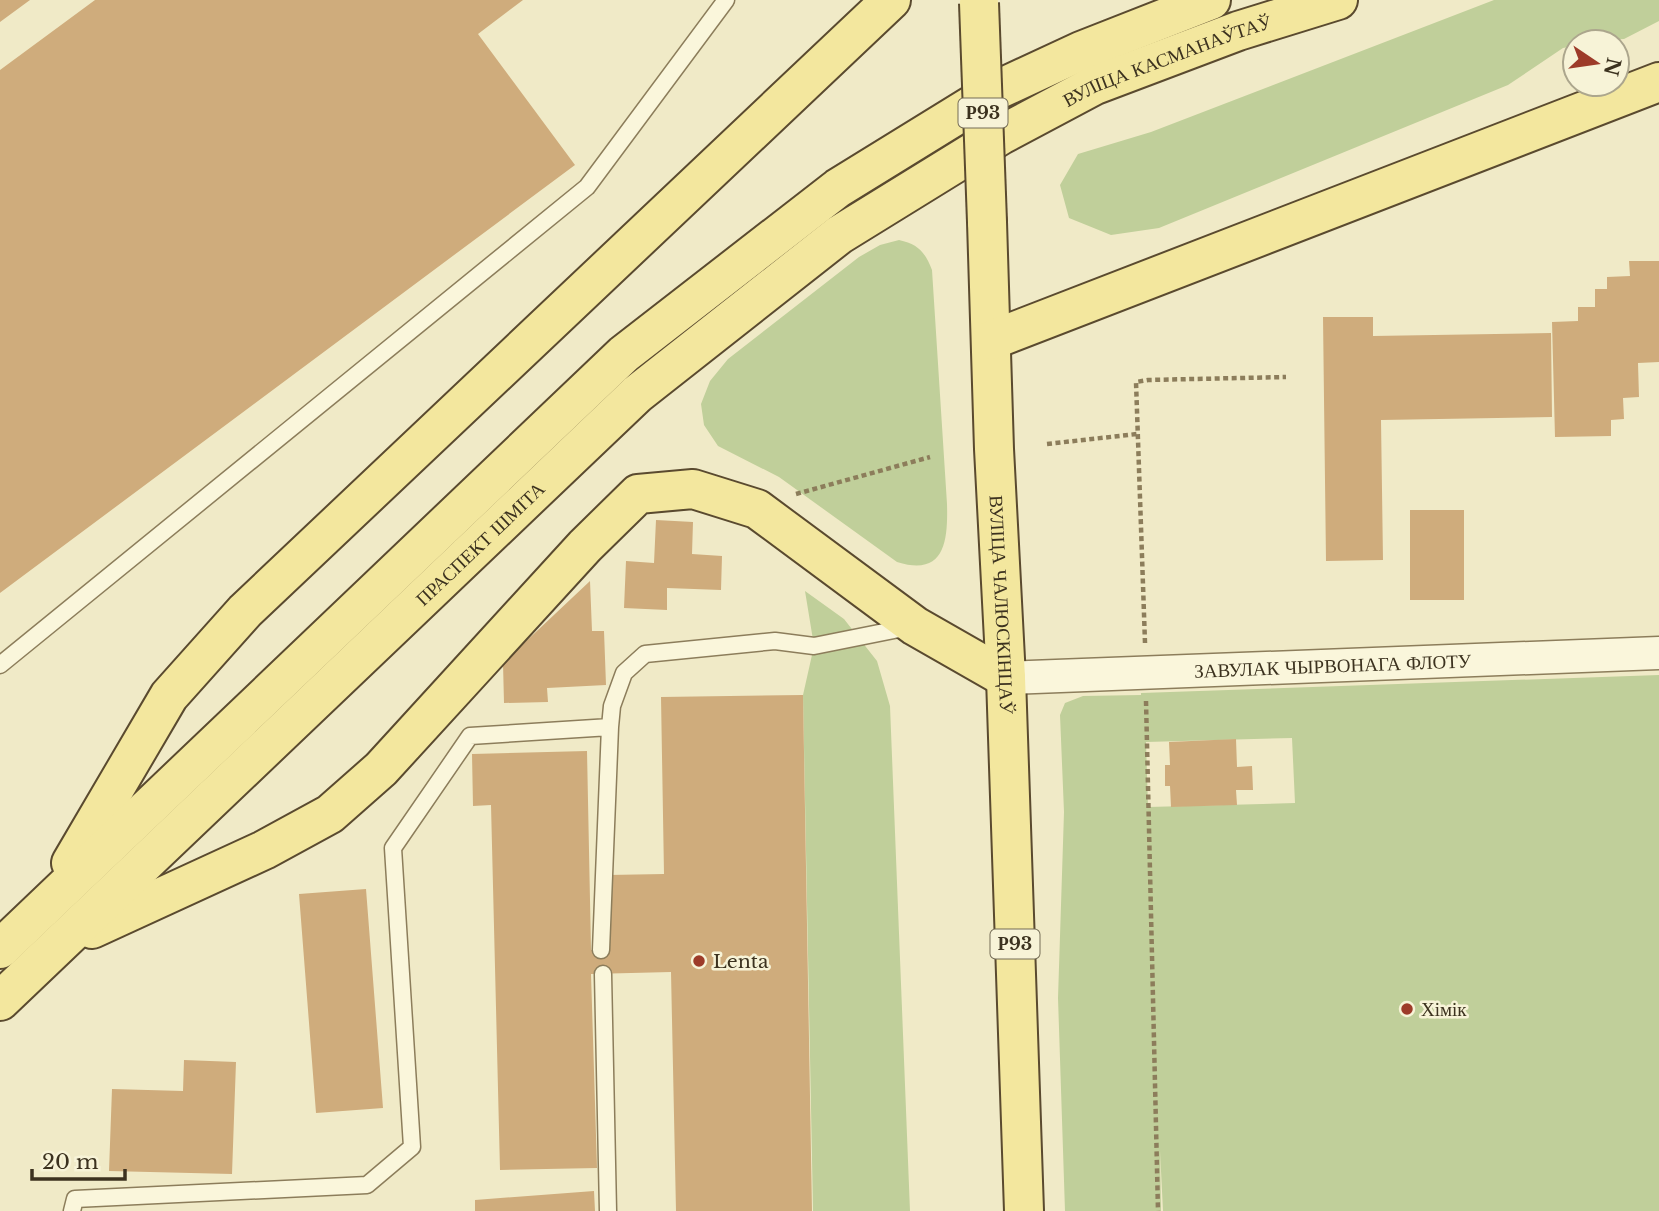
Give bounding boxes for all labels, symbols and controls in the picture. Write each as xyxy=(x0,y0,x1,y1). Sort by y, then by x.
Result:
street label: ВУЛІЦА КАСМАНАЎТАЎ xyxy=(1059,10,1275,112)
north arrow xyxy=(1561,28,1631,98)
text: N xyxy=(1599,55,1625,78)
road number: Р93 xyxy=(958,98,1007,128)
street label: ПРАСПЕКТ ШМІТА xyxy=(411,477,549,610)
street label: ВУЛІЦА ЧАЛЮСКІНЦАЎ xyxy=(985,494,1019,715)
street label: ЗАВУЛАК ЧЫРВОНАГА ФЛОТУ xyxy=(1194,649,1472,682)
road number: Р93 xyxy=(990,930,1040,959)
place label: Lenta xyxy=(713,950,769,973)
marker: Lenta xyxy=(691,953,707,969)
place label: Хімік xyxy=(1421,998,1467,1021)
marker: Хімік xyxy=(1399,1001,1415,1017)
scale bar xyxy=(32,1138,124,1182)
text: 20 m xyxy=(42,1149,99,1175)

